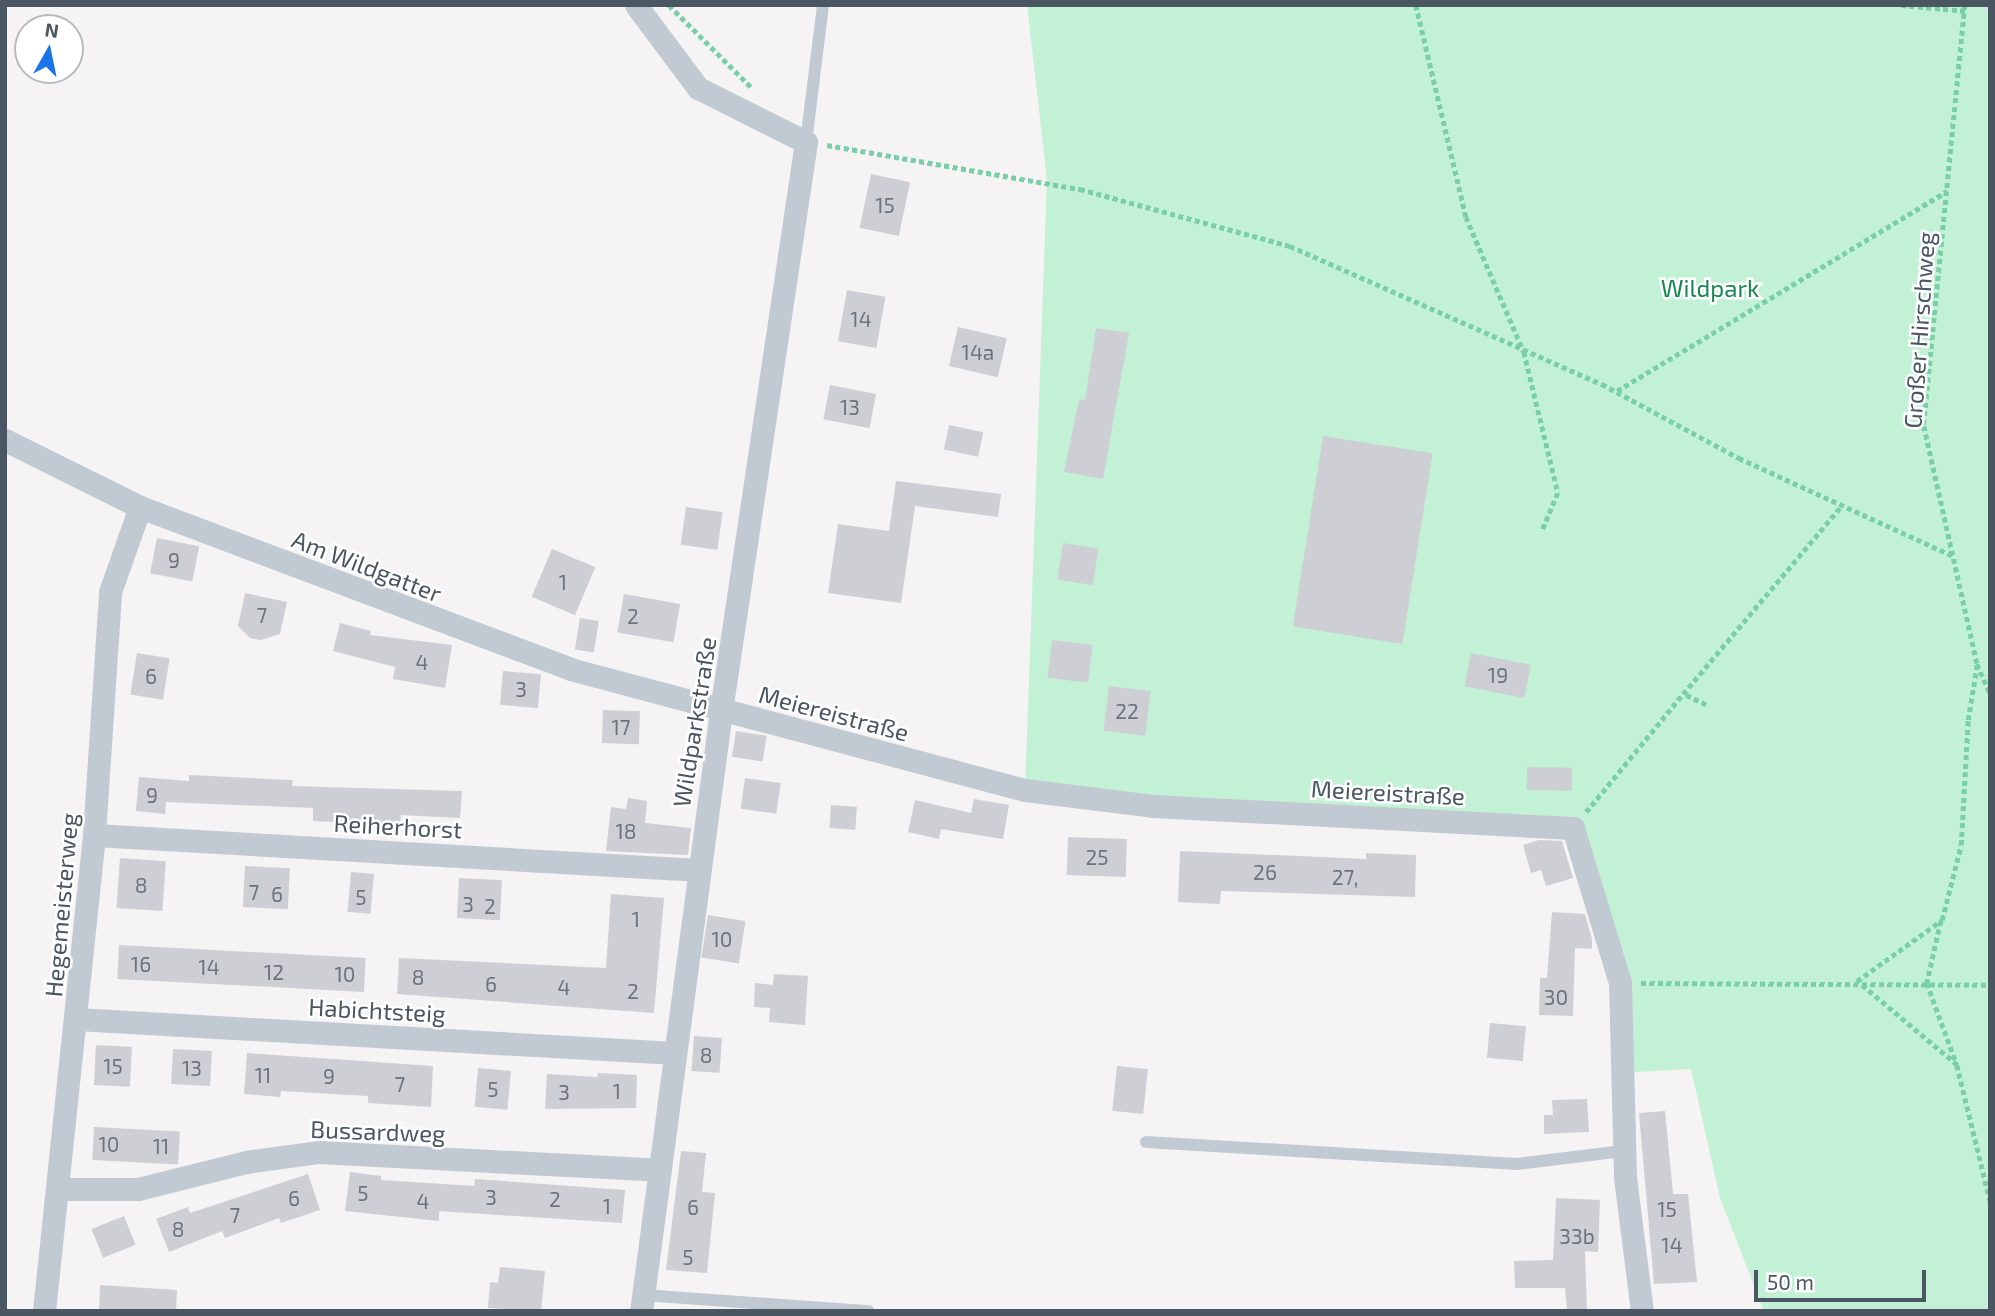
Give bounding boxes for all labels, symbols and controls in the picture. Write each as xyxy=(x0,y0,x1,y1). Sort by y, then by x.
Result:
north arrow xyxy=(14,14,84,84)
text: N xyxy=(43,17,61,42)
house number: 15 xyxy=(875,192,895,218)
street label: Großer Hirschweg xyxy=(1898,230,1940,430)
park label: Wildpark xyxy=(1661,274,1759,302)
house number: 14 xyxy=(850,306,872,332)
house number: 14a xyxy=(962,339,994,365)
house number: 13 xyxy=(840,394,860,420)
street label: Am Wildgatter xyxy=(288,524,446,608)
house number: 9 xyxy=(168,547,180,573)
house number: 1 xyxy=(559,569,567,595)
house number: 7 xyxy=(257,602,267,628)
house number: 2 xyxy=(627,603,639,629)
street label: Wildparkstraße xyxy=(666,635,722,809)
house number: 4 xyxy=(416,649,428,675)
house number: 19 xyxy=(1488,662,1508,688)
house number: 6 xyxy=(145,663,157,689)
house number: 3 xyxy=(515,676,527,702)
street label: Meiereistraße xyxy=(756,679,912,747)
house number: 22 xyxy=(1115,698,1139,724)
house number: 17 xyxy=(611,714,631,740)
street label: Meiereistraße xyxy=(1310,774,1466,810)
house number: 9 xyxy=(146,782,158,808)
street label: Reiherhorst xyxy=(333,808,463,844)
street label: Hegemeisterweg xyxy=(39,812,83,998)
house number: 18 xyxy=(615,818,637,844)
house number: 25 xyxy=(1085,844,1109,870)
house number: 26 xyxy=(1253,859,1277,885)
house number: 27, xyxy=(1332,864,1358,890)
house number: 8 xyxy=(135,872,147,898)
house number: 7 xyxy=(249,879,259,905)
house number: 6 xyxy=(271,881,283,907)
house number: 5 xyxy=(355,884,367,910)
house number: 3 xyxy=(462,891,474,917)
house number: 2 xyxy=(484,893,496,919)
house number: 1 xyxy=(632,906,640,932)
house number: 10 xyxy=(711,926,733,952)
house number: 16 xyxy=(131,951,151,977)
house number: 14 xyxy=(198,954,220,980)
house number: 12 xyxy=(264,959,284,985)
house number: 10 xyxy=(334,961,356,987)
house number: 8 xyxy=(412,964,424,990)
house number: 6 xyxy=(485,971,497,997)
house number: 4 xyxy=(558,974,570,1000)
house number: 2 xyxy=(627,978,639,1004)
house number: 30 xyxy=(1544,984,1568,1010)
street label: Habichtsteig xyxy=(308,992,446,1028)
house number: 8 xyxy=(700,1042,712,1068)
house number: 15 xyxy=(103,1053,123,1079)
house number: 13 xyxy=(182,1055,202,1081)
house number: 11 xyxy=(255,1062,271,1088)
house number: 9 xyxy=(323,1063,335,1089)
house number: 7 xyxy=(395,1071,405,1097)
house number: 5 xyxy=(487,1076,499,1102)
house number: 1 xyxy=(613,1078,621,1104)
house number: 3 xyxy=(558,1079,570,1105)
street label: Bussardweg xyxy=(310,1114,446,1148)
house number: 10 xyxy=(98,1131,120,1157)
house number: 11 xyxy=(153,1133,169,1159)
house number: 5 xyxy=(357,1180,369,1206)
house number: 3 xyxy=(485,1184,497,1210)
house number: 6 xyxy=(288,1185,300,1211)
house number: 2 xyxy=(549,1186,561,1212)
house number: 4 xyxy=(417,1188,429,1214)
house number: 1 xyxy=(603,1193,611,1219)
house number: 6 xyxy=(687,1194,699,1220)
house number: 15 xyxy=(1657,1196,1677,1222)
house number: 7 xyxy=(230,1202,240,1228)
house number: 8 xyxy=(172,1216,184,1242)
house number: 33b xyxy=(1559,1223,1595,1249)
house number: 14 xyxy=(1661,1232,1683,1258)
house number: 5 xyxy=(682,1244,694,1270)
scale bar xyxy=(1757,1256,1928,1300)
text: 50 m xyxy=(1767,1269,1814,1294)

